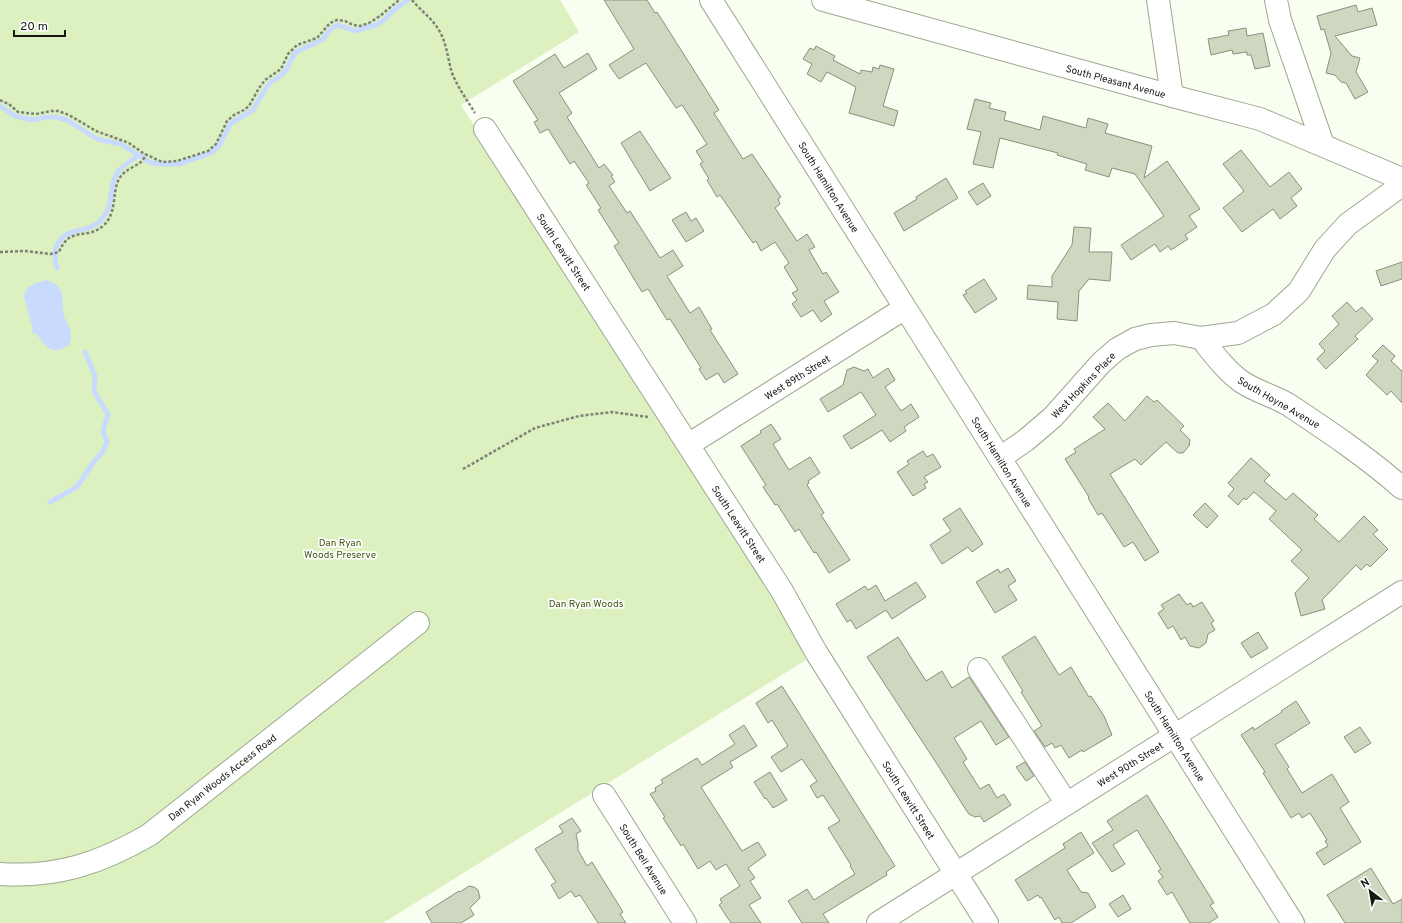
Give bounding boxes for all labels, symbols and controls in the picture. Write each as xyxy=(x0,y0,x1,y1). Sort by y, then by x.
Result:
scale bar xyxy=(14,12,65,38)
text: 20 m xyxy=(20,19,48,35)
street label: South Pleasant Avenue xyxy=(1064,63,1167,102)
street label: South Hamilton Avenue xyxy=(795,140,861,236)
street label: South Leavitt Street xyxy=(533,212,593,294)
street label: West Hopkins Place xyxy=(1049,350,1119,422)
street label: West 89th Street xyxy=(762,353,833,404)
street label: South Hoyne Avenue xyxy=(1235,374,1322,432)
street label: South Hamilton Avenue xyxy=(968,415,1034,511)
street label: South Leavitt Street xyxy=(708,484,768,566)
park label: Dan Ryan Woods Preserve xyxy=(304,537,376,562)
park label: Dan Ryan Woods xyxy=(549,598,624,611)
street label: South Hamilton Avenue xyxy=(1141,689,1207,785)
street label: Dan Ryan Woods Access Road xyxy=(166,732,280,824)
street label: West 90th Street xyxy=(1095,740,1166,791)
street label: South Leavitt Street xyxy=(878,759,937,842)
street label: South Bell Avenue xyxy=(616,822,670,898)
north arrow xyxy=(1350,871,1390,911)
text: N xyxy=(1358,875,1372,891)

